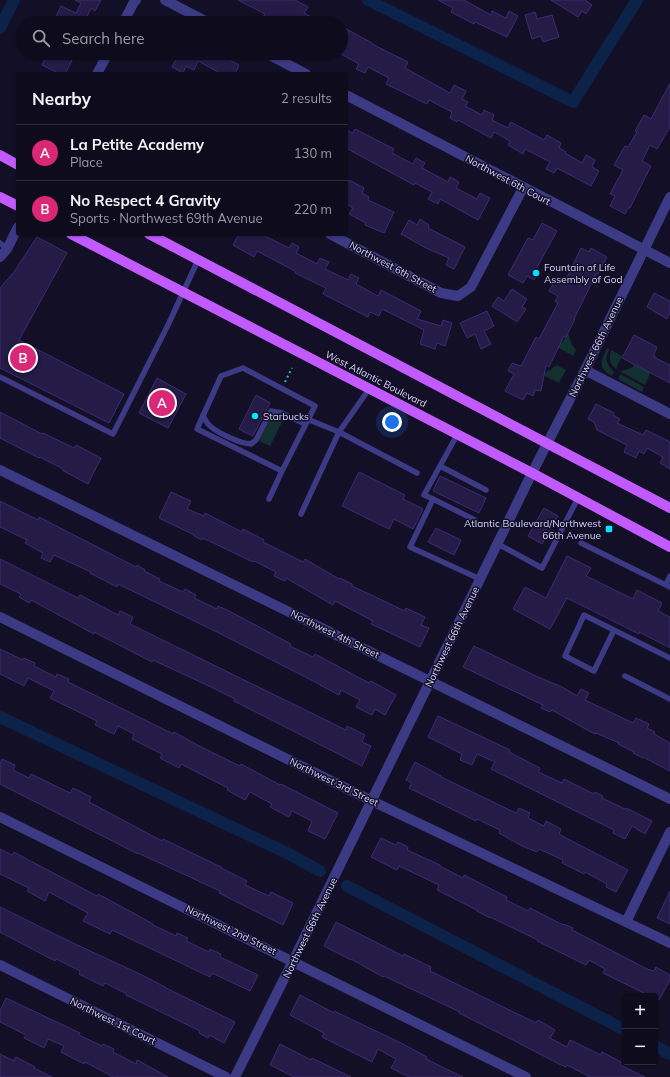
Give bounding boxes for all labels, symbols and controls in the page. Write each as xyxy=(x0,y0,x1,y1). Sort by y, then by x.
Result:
search box xyxy=(16,16,348,60)
icon: search xyxy=(30,27,52,49)
text: Search here xyxy=(62,29,144,48)
text: Nearby xyxy=(32,88,91,109)
text: 2 results xyxy=(281,90,332,106)
text: La Petite Academy xyxy=(70,135,204,154)
text: A xyxy=(40,145,50,161)
text: 130 m xyxy=(294,145,332,161)
street label: Northwest 6th Court xyxy=(463,152,553,208)
text: Place xyxy=(70,154,103,170)
text: No Respect 4 Gravity xyxy=(70,191,221,210)
text: B xyxy=(41,201,49,217)
text: 220 m xyxy=(294,201,332,217)
text: Sports · Northwest 69th Avenue xyxy=(70,210,263,226)
street label: Northwest 6th Street xyxy=(347,238,439,296)
place label: Fountain of Life Assembly of God xyxy=(544,261,622,286)
marker: Fountain of Life Assembly of God xyxy=(531,268,541,278)
street label: Northwest 66th Avenue xyxy=(566,295,626,399)
pin: B xyxy=(10,343,36,373)
street label: West Atlantic Boulevard xyxy=(323,348,429,410)
pin: A xyxy=(149,388,175,418)
place label: Starbucks xyxy=(263,410,309,423)
marker: Starbucks xyxy=(250,411,260,421)
your location xyxy=(382,412,402,432)
place label: Atlantic Boulevard/Northwest 66th Avenue xyxy=(464,517,601,542)
marker: Atlantic Boulevard/Northwest 66th Avenue xyxy=(604,524,614,534)
street label: Northwest 66th Avenue xyxy=(422,585,482,689)
street label: Northwest 4th Street xyxy=(289,607,382,661)
street label: Northwest 3rd Street xyxy=(287,755,381,809)
street label: Northwest 66th Avenue xyxy=(280,876,340,980)
street label: Northwest 2nd Street xyxy=(183,902,279,958)
map controls xyxy=(622,993,658,1065)
button: + xyxy=(622,993,658,1029)
street label: Northwest 1st Court xyxy=(68,995,158,1048)
button: − xyxy=(622,1029,658,1065)

